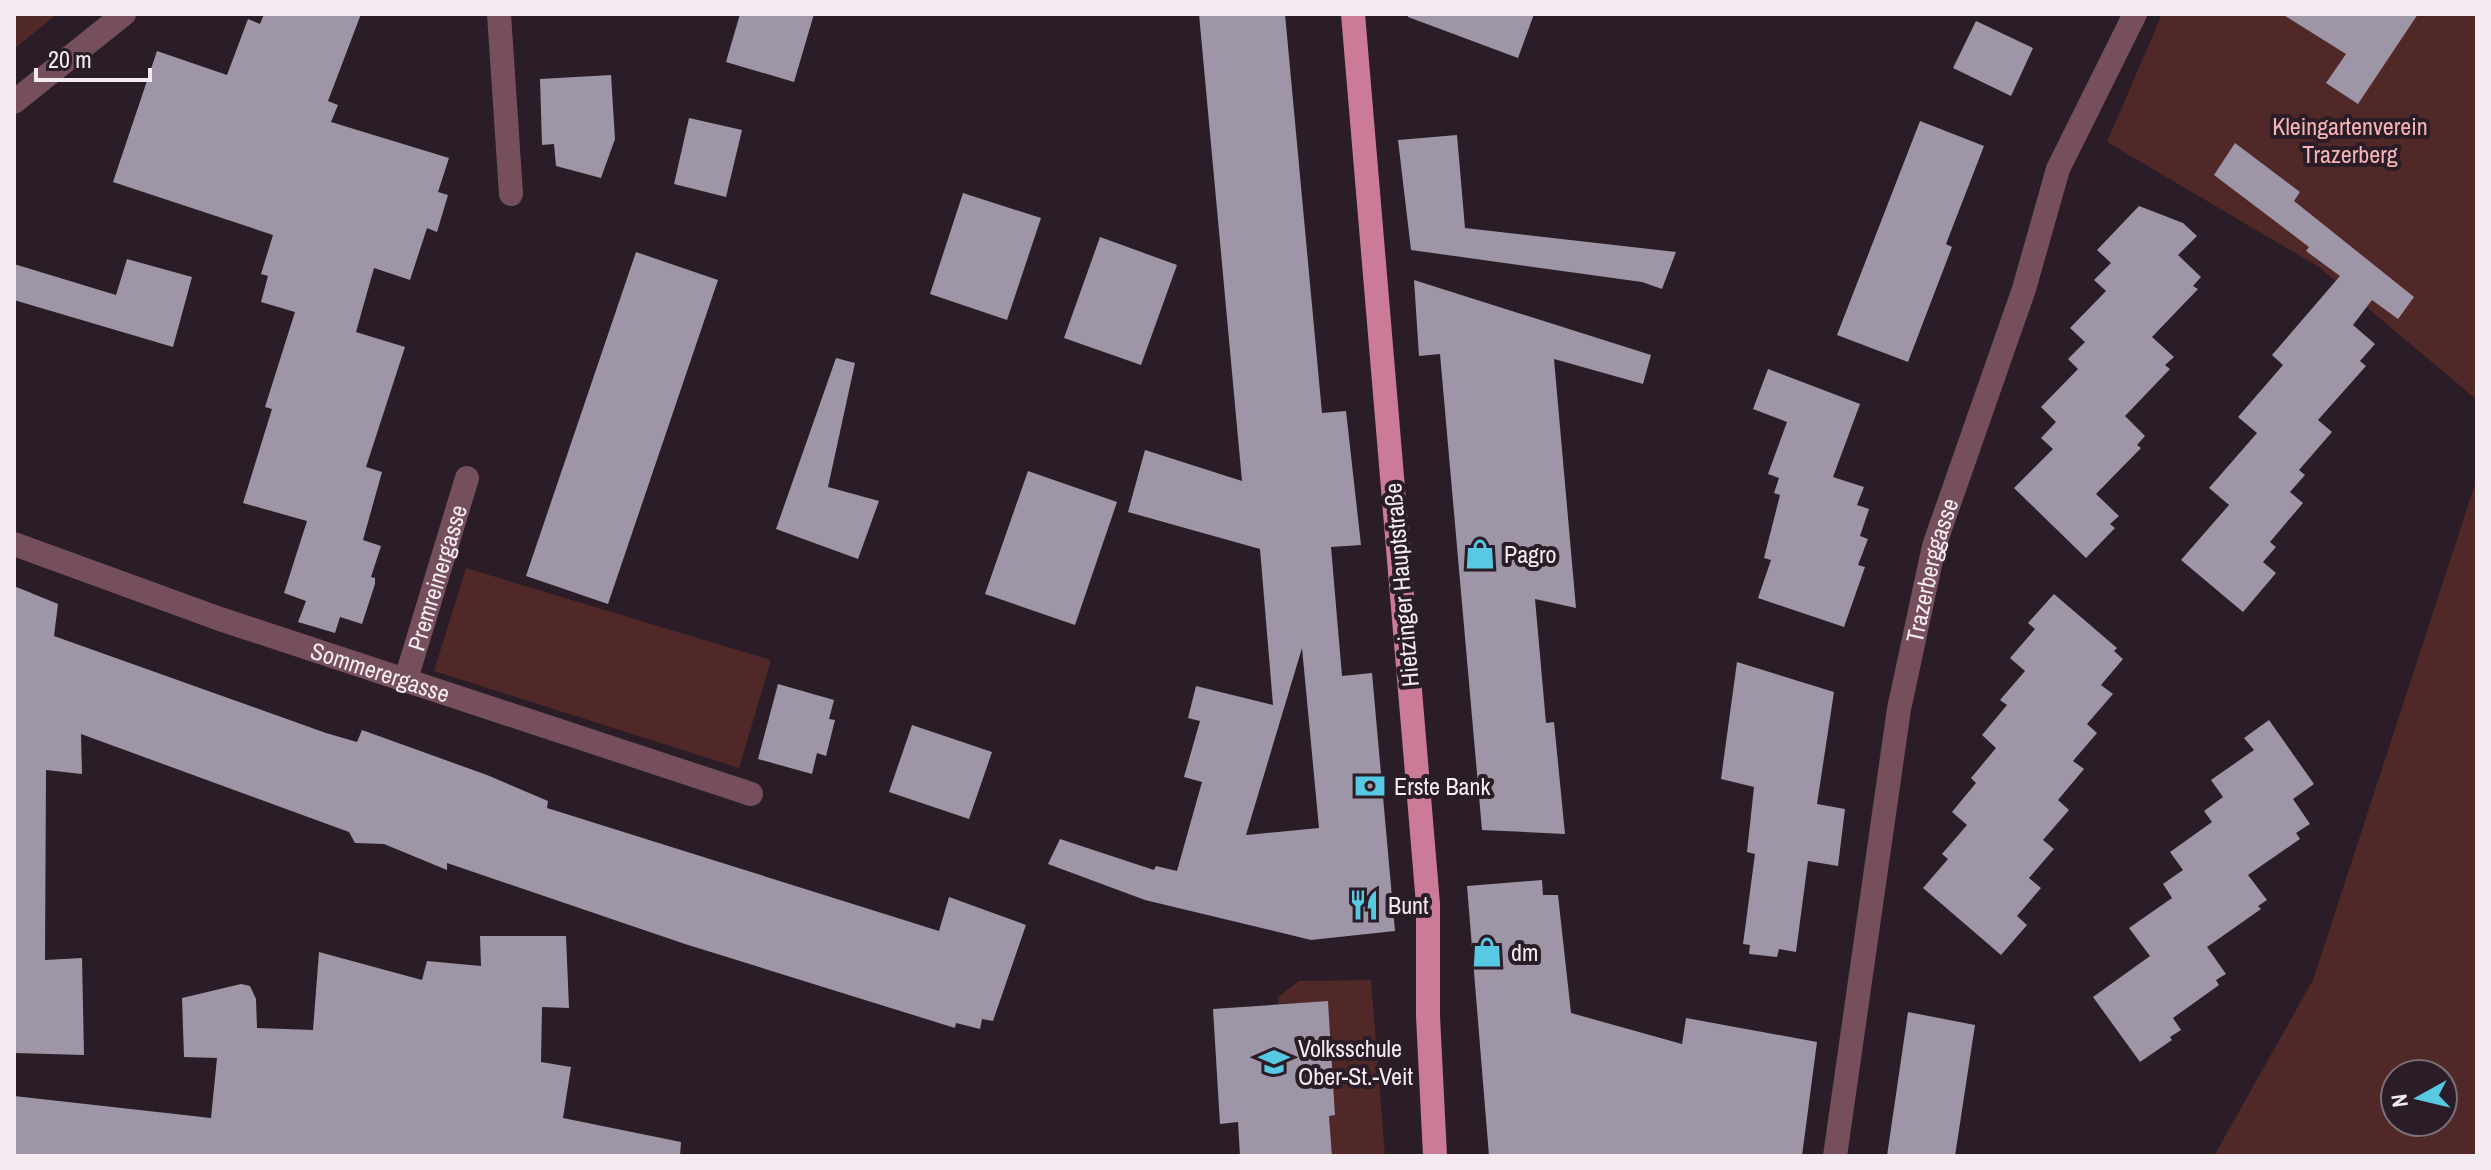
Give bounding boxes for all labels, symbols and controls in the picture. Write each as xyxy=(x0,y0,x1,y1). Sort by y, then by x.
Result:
scale bar xyxy=(36,32,150,82)
text: 20 m xyxy=(48,43,92,75)
park label: Kleingartenverein Trazerberg xyxy=(2272,110,2428,170)
street label: Hietzinger Hauptstraße xyxy=(1376,482,1426,688)
street label: Trazerberggasse xyxy=(1898,494,1966,646)
street label: Premreinergasse xyxy=(400,501,474,654)
shop icon: Pagro xyxy=(1463,537,1497,571)
place label: Pagro xyxy=(1504,538,1557,570)
street label: Sommerergasse xyxy=(307,634,454,710)
bank icon: Erste Bank xyxy=(1353,769,1387,803)
place label: Erste Bank xyxy=(1394,770,1490,802)
restaurant icon: Bunt xyxy=(1347,888,1381,922)
place label: Bunt xyxy=(1388,889,1429,921)
shop icon: dm xyxy=(1470,935,1504,969)
place label: dm xyxy=(1511,936,1538,968)
place label: Volksschule Ober-St.-Veit xyxy=(1298,1032,1413,1092)
school or university icon: Volksschule Ober-St.-Veit xyxy=(1257,1045,1291,1079)
north arrow xyxy=(2379,1058,2459,1138)
text: N xyxy=(2383,1092,2415,1109)

